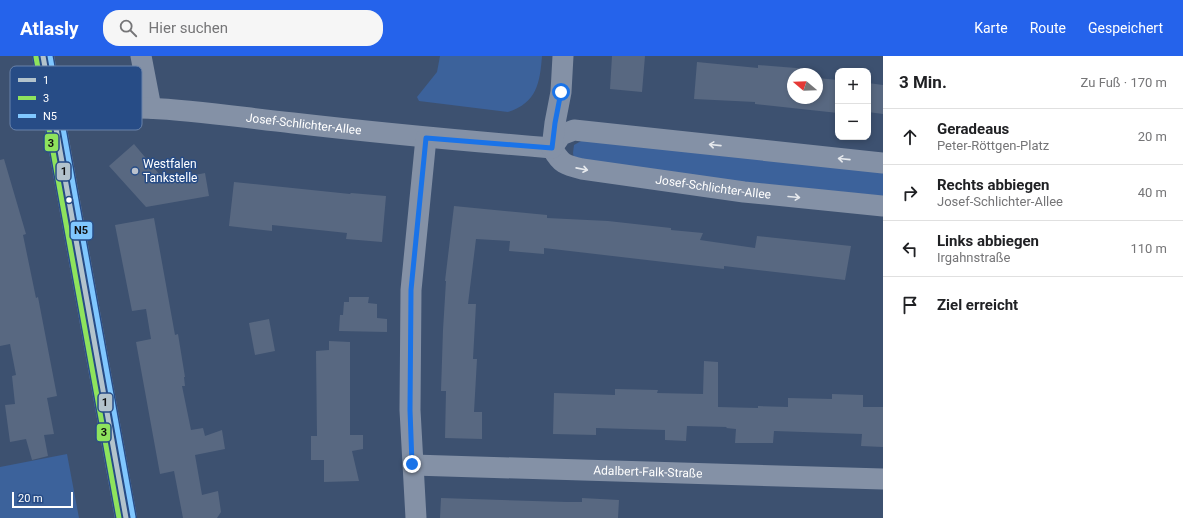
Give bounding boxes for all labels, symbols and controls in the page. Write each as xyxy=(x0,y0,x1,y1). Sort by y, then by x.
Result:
search box xyxy=(103,10,383,46)
text: Atlasly xyxy=(20,17,79,40)
icon: search xyxy=(117,17,139,39)
text: Hier suchen xyxy=(149,19,228,37)
text: Karte xyxy=(974,20,1008,36)
text: Route xyxy=(1030,20,1066,36)
text: Gespeichert xyxy=(1088,20,1163,36)
legend xyxy=(10,66,142,130)
north arrow xyxy=(787,68,823,104)
map controls xyxy=(835,68,871,140)
button: + xyxy=(835,68,871,104)
text: 3 Min. xyxy=(899,72,947,92)
text: 1 xyxy=(43,74,49,87)
text: Zu Fuß · 170 m xyxy=(1081,75,1167,90)
route start xyxy=(552,83,570,101)
text: 3 xyxy=(43,92,49,105)
button: − xyxy=(835,104,871,140)
text: N5 xyxy=(43,110,57,123)
street label: Josef-Schlichter-Allee xyxy=(245,111,362,138)
text: Geradeaus xyxy=(937,120,1009,138)
icon: ahead xyxy=(899,126,921,148)
text: 20 m xyxy=(1138,129,1167,144)
line badge: 3 xyxy=(44,133,59,152)
text: 3 xyxy=(48,137,54,150)
text: Peter-Röttgen-Platz xyxy=(937,138,1049,153)
one-way arrow xyxy=(709,142,722,149)
one-way arrow xyxy=(838,155,851,162)
place label: Westfalen Tankstelle xyxy=(143,157,197,185)
line badge: 1 xyxy=(56,162,71,181)
text: 1 xyxy=(61,165,67,178)
one-way arrow xyxy=(575,165,588,173)
marker: Westfalen Tankstelle xyxy=(130,166,140,176)
street label: Josef-Schlichter-Allee xyxy=(655,173,772,202)
text: Rechts abbiegen xyxy=(937,176,1050,194)
icon: right xyxy=(899,182,921,204)
text: 40 m xyxy=(1138,185,1167,200)
one-way arrow xyxy=(787,194,800,201)
text: Josef-Schlichter-Allee xyxy=(937,194,1063,209)
unlabelled marker xyxy=(64,195,74,205)
line badge: N5 xyxy=(70,221,93,240)
text: N5 xyxy=(74,224,88,237)
text: Links abbiegen xyxy=(937,232,1039,250)
icon: left xyxy=(899,238,921,260)
text: 110 m xyxy=(1130,241,1167,256)
text: Irgahnstraße xyxy=(937,250,1010,265)
icon: arrive xyxy=(899,294,921,316)
text: Ziel erreicht xyxy=(937,296,1018,314)
line badge: 1 xyxy=(98,393,113,412)
text: 1 xyxy=(102,396,108,409)
line badge: 3 xyxy=(96,423,111,442)
text: 3 xyxy=(101,426,107,439)
route end xyxy=(403,455,421,473)
street label: Adalbert-Falk-Straße xyxy=(593,463,703,481)
scale bar xyxy=(12,490,73,509)
text: 20 m xyxy=(18,492,43,505)

